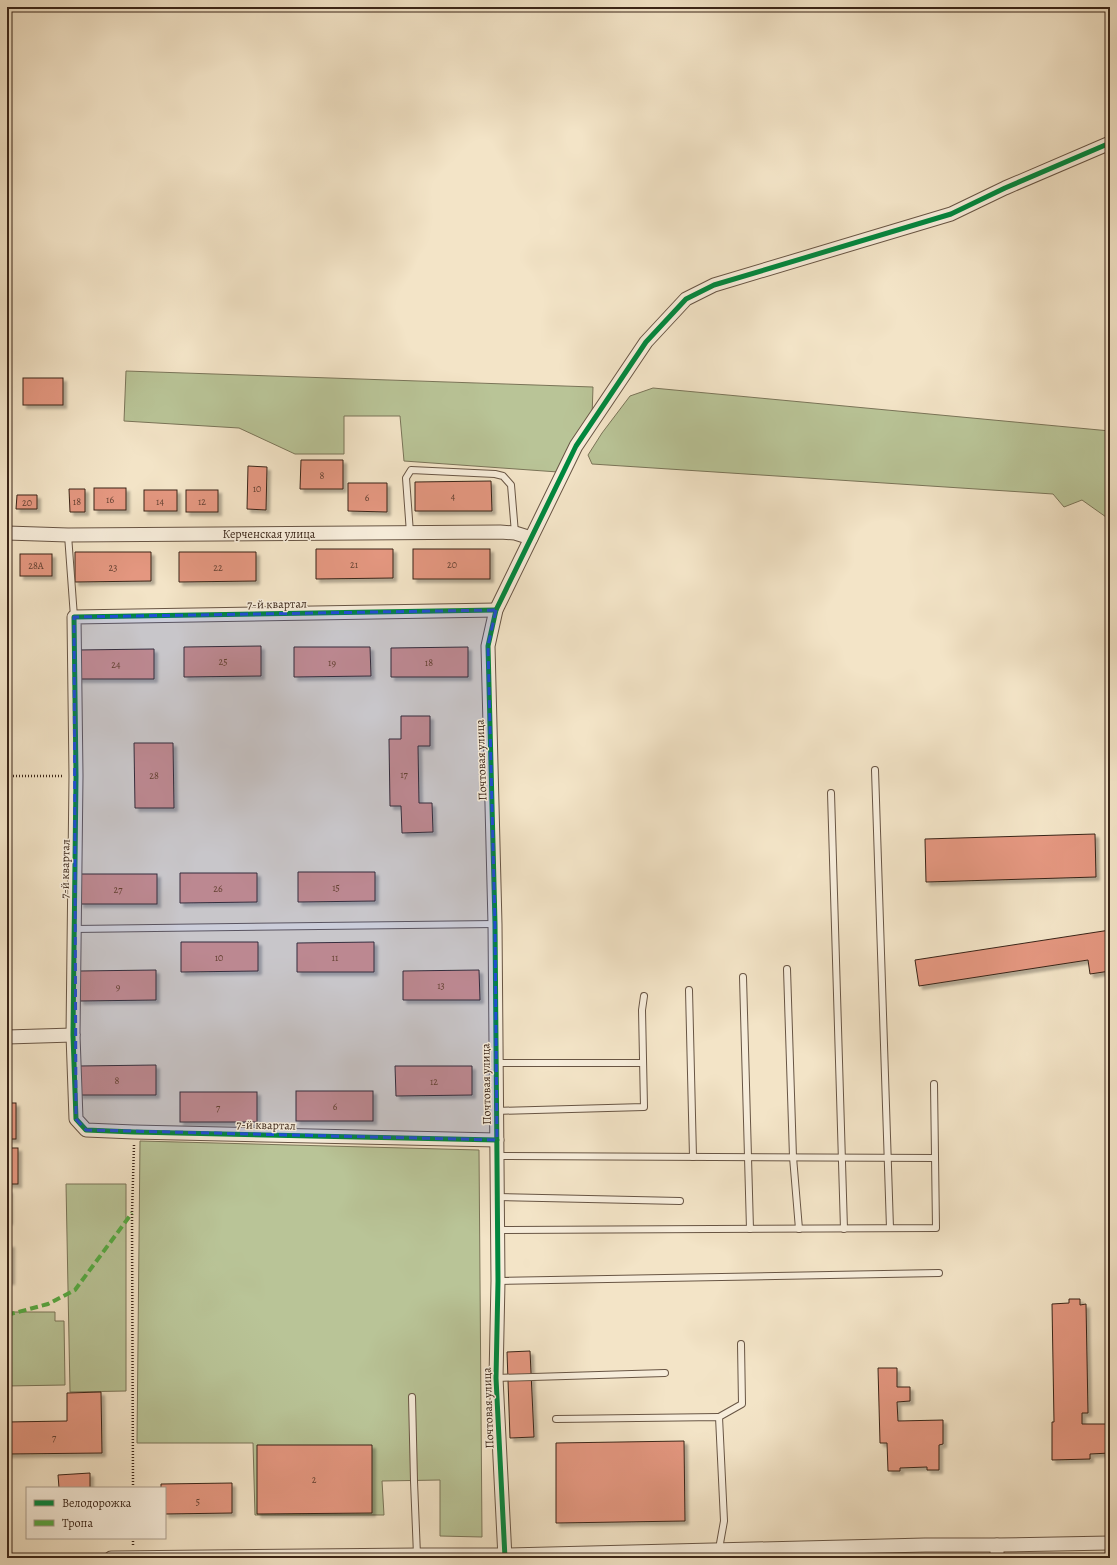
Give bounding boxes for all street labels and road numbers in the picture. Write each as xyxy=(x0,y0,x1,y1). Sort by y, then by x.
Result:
street label: Керченская улица xyxy=(223,526,316,542)
street label: 7-й квартал xyxy=(247,595,307,613)
street label: Почтовая улица xyxy=(472,719,490,801)
street label: 7-й квартал xyxy=(56,839,74,899)
street label: Почтовая улица xyxy=(477,1043,495,1125)
street label: 7-й квартал xyxy=(236,1116,296,1134)
street label: Почтовая улица xyxy=(479,1367,497,1449)

